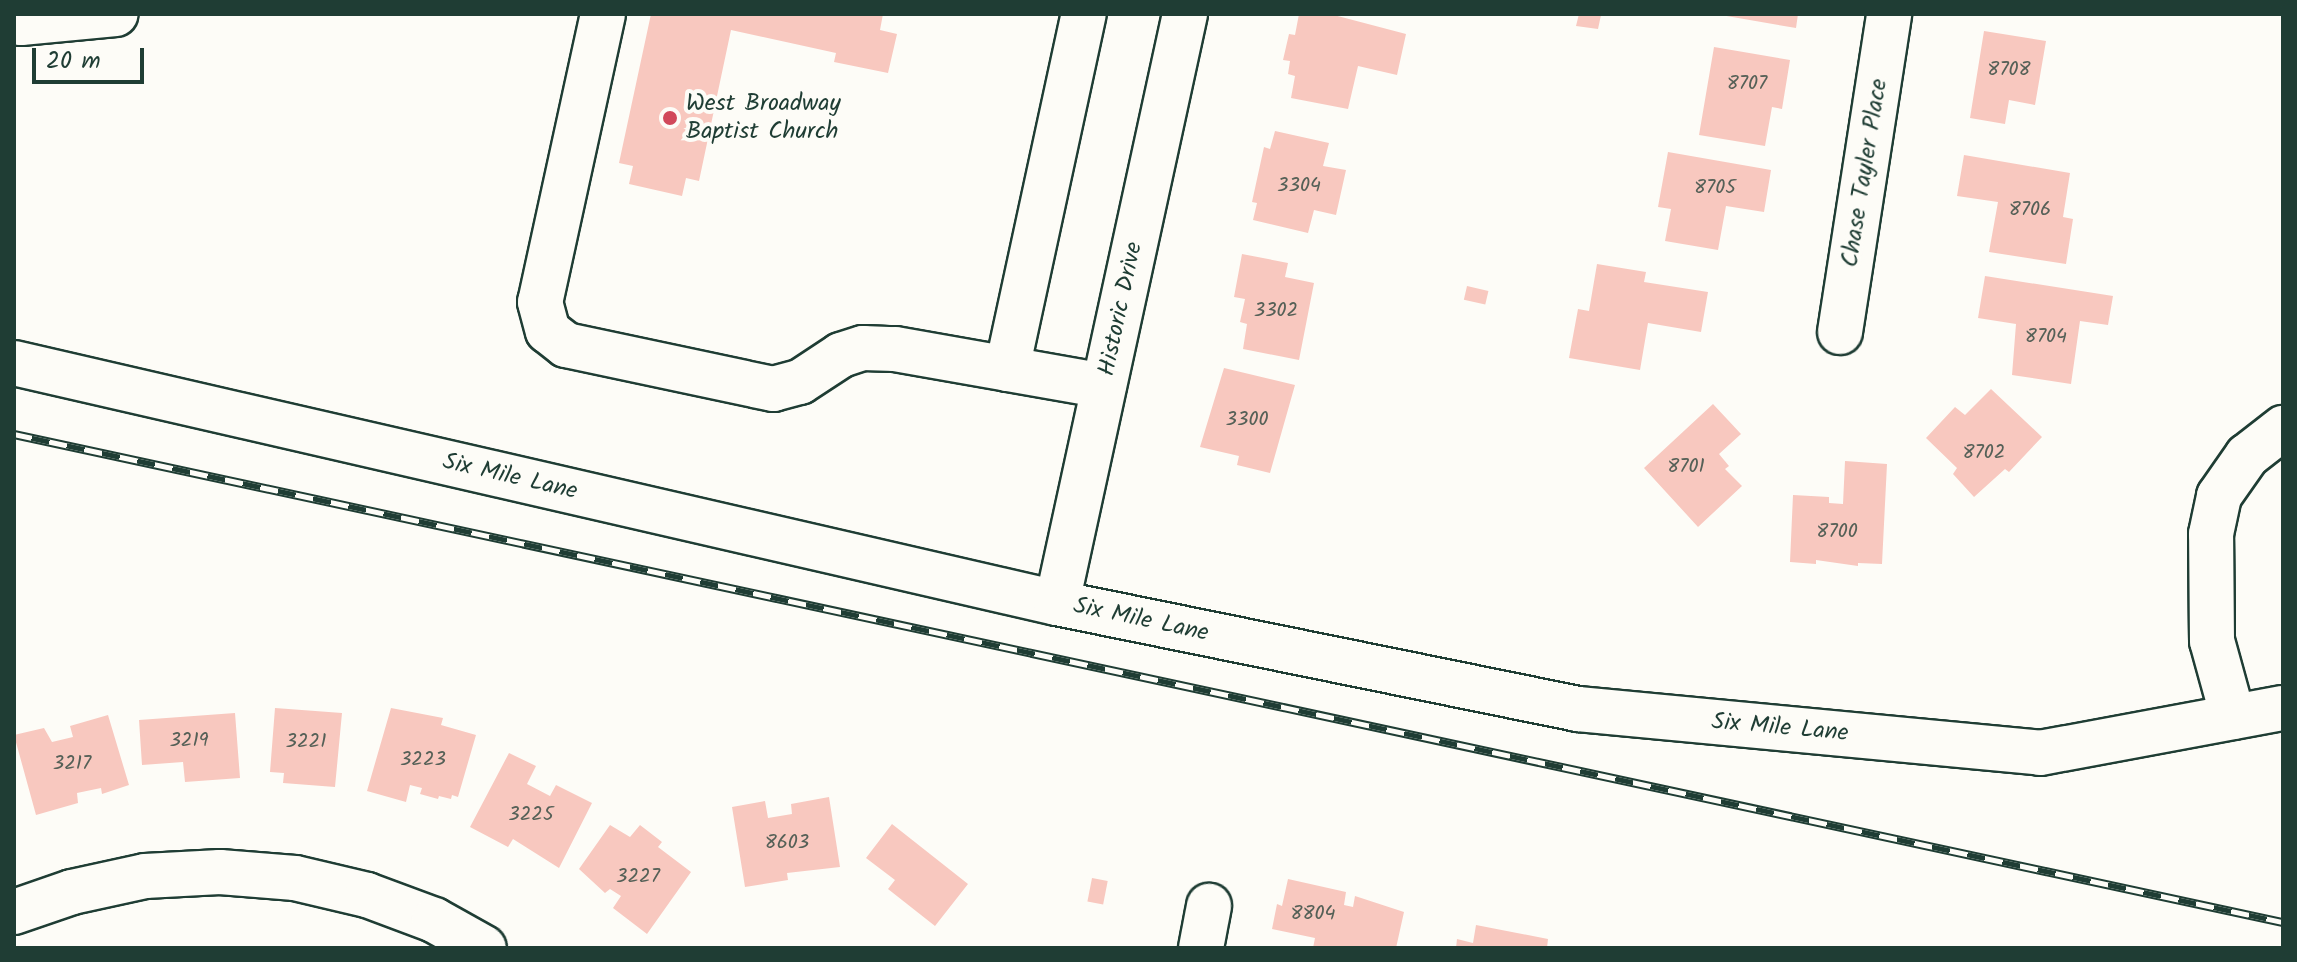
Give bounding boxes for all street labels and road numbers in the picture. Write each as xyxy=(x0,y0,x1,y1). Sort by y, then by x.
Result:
street label: Chase Tayler Place xyxy=(1836,77,1894,269)
street label: Historic Drive xyxy=(1093,239,1149,379)
street label: Six Mile Lane xyxy=(440,448,580,506)
street label: Six Mile Lane xyxy=(1071,592,1211,648)
street label: Six Mile Lane xyxy=(1710,708,1850,748)

